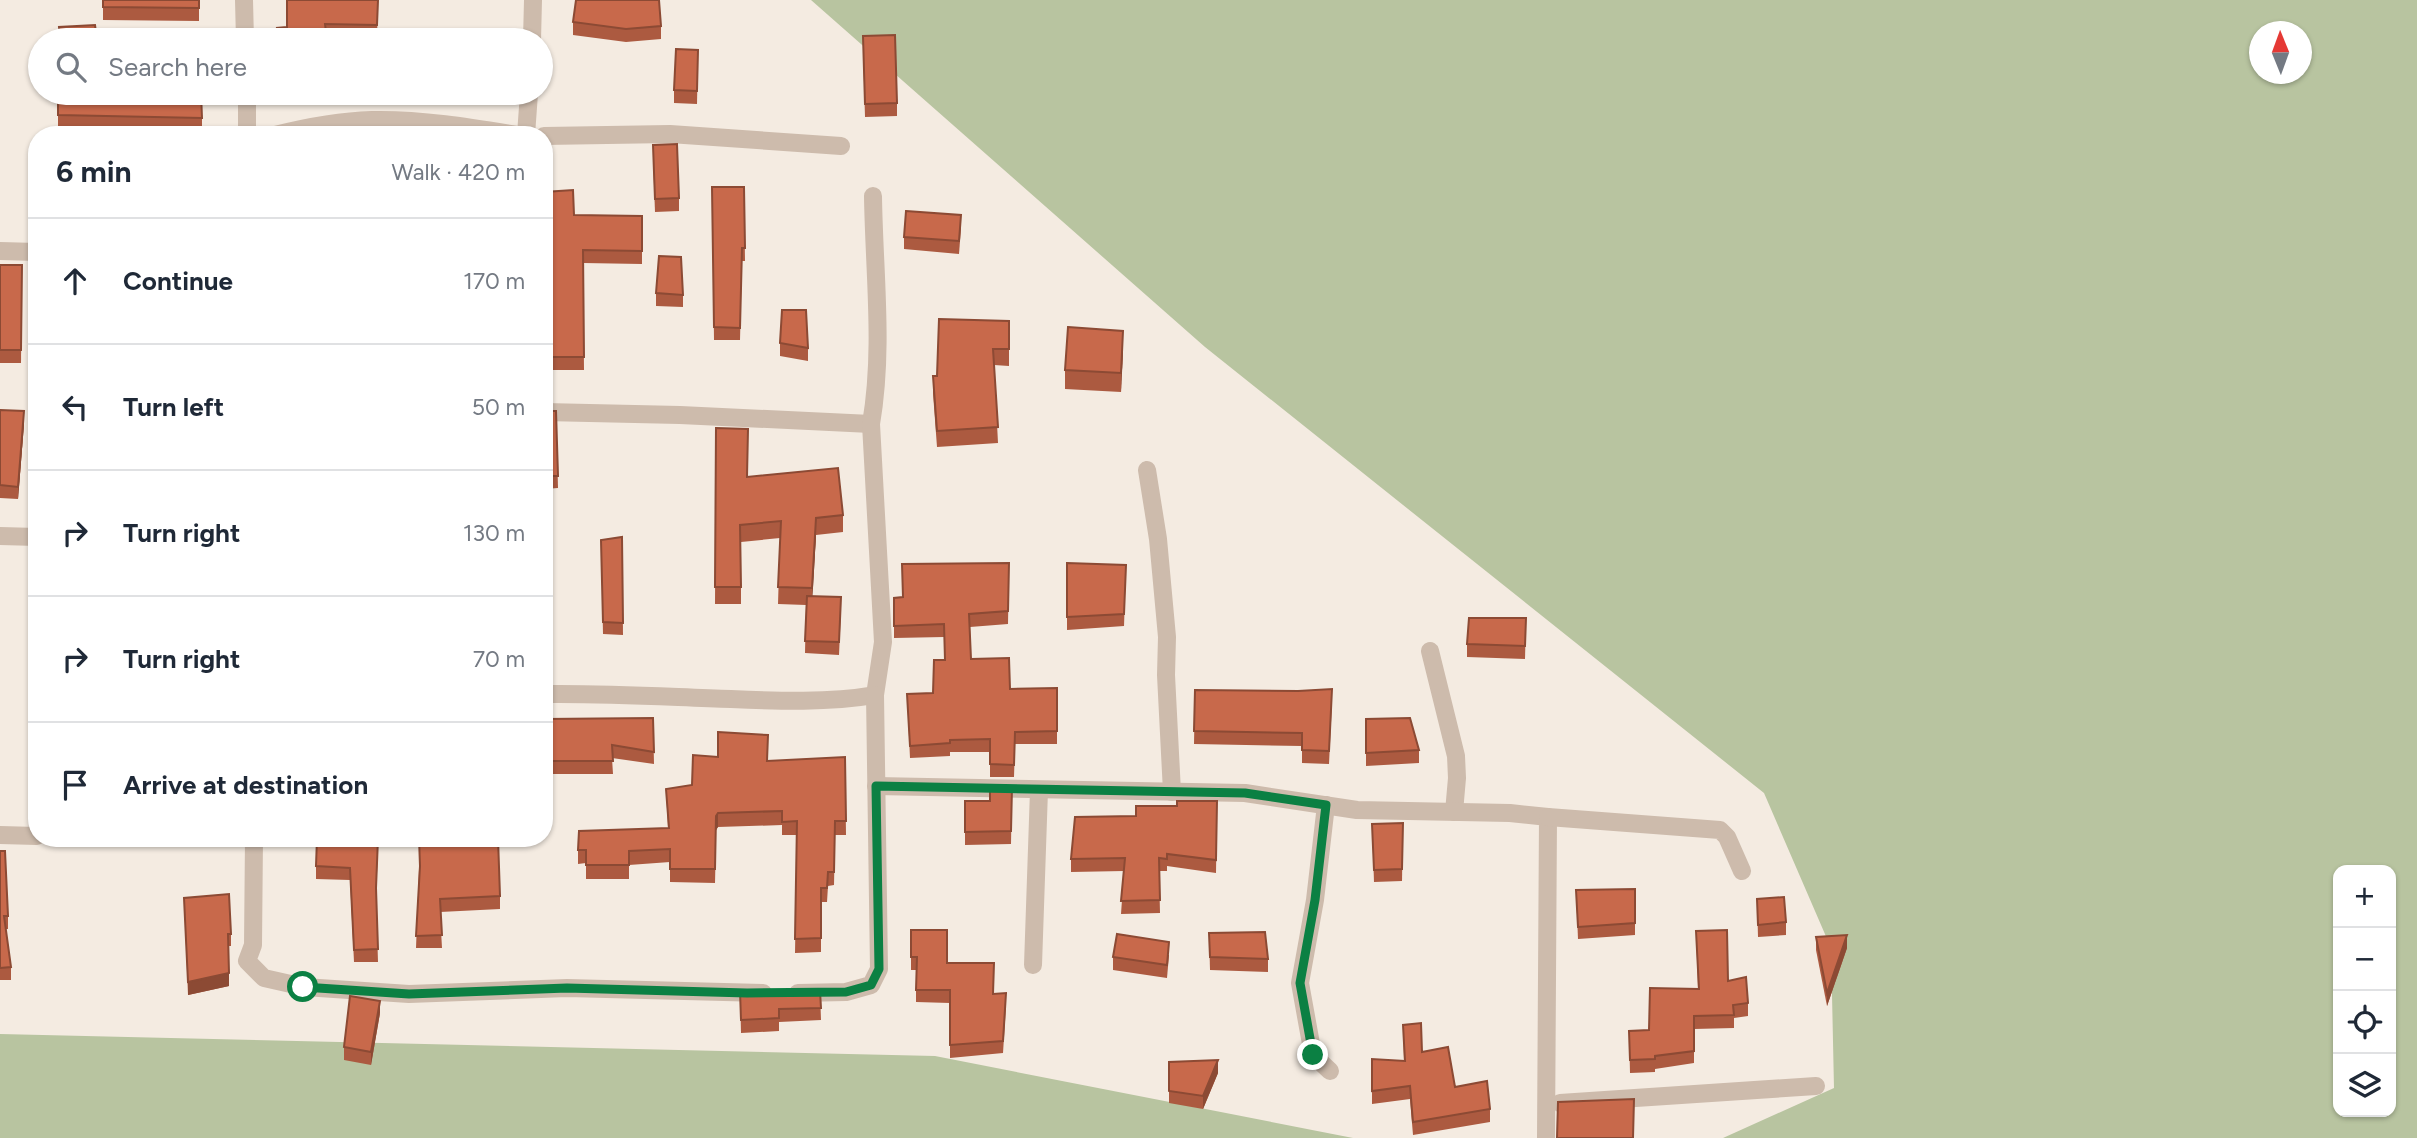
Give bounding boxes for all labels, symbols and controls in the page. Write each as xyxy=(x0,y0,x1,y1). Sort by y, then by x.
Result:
north arrow xyxy=(2249,21,2312,84)
search box xyxy=(28,28,553,105)
icon: search xyxy=(52,48,90,86)
text: Search here xyxy=(108,51,247,83)
text: 6 min xyxy=(56,153,132,190)
text: Walk · 420 m xyxy=(392,158,525,186)
icon: ahead xyxy=(56,262,94,300)
text: Continue xyxy=(123,265,233,297)
text: 170 m xyxy=(463,267,525,295)
icon: left xyxy=(56,388,94,426)
text: Turn left xyxy=(123,391,224,423)
text: 50 m xyxy=(472,393,525,421)
icon: right xyxy=(56,514,94,552)
text: Turn right xyxy=(123,517,240,549)
text: 130 m xyxy=(463,519,525,547)
icon: right xyxy=(56,640,94,678)
text: Turn right xyxy=(123,643,240,675)
text: 70 m xyxy=(473,645,525,673)
icon: arrive xyxy=(56,766,94,804)
text: Arrive at destination xyxy=(123,769,368,801)
map controls xyxy=(2333,865,2396,1117)
button: + xyxy=(2333,865,2396,928)
button: − xyxy=(2333,928,2396,991)
route start xyxy=(287,971,318,1002)
button: locate xyxy=(2333,991,2396,1054)
route end xyxy=(1297,1039,1328,1070)
button: layers xyxy=(2333,1054,2396,1117)

